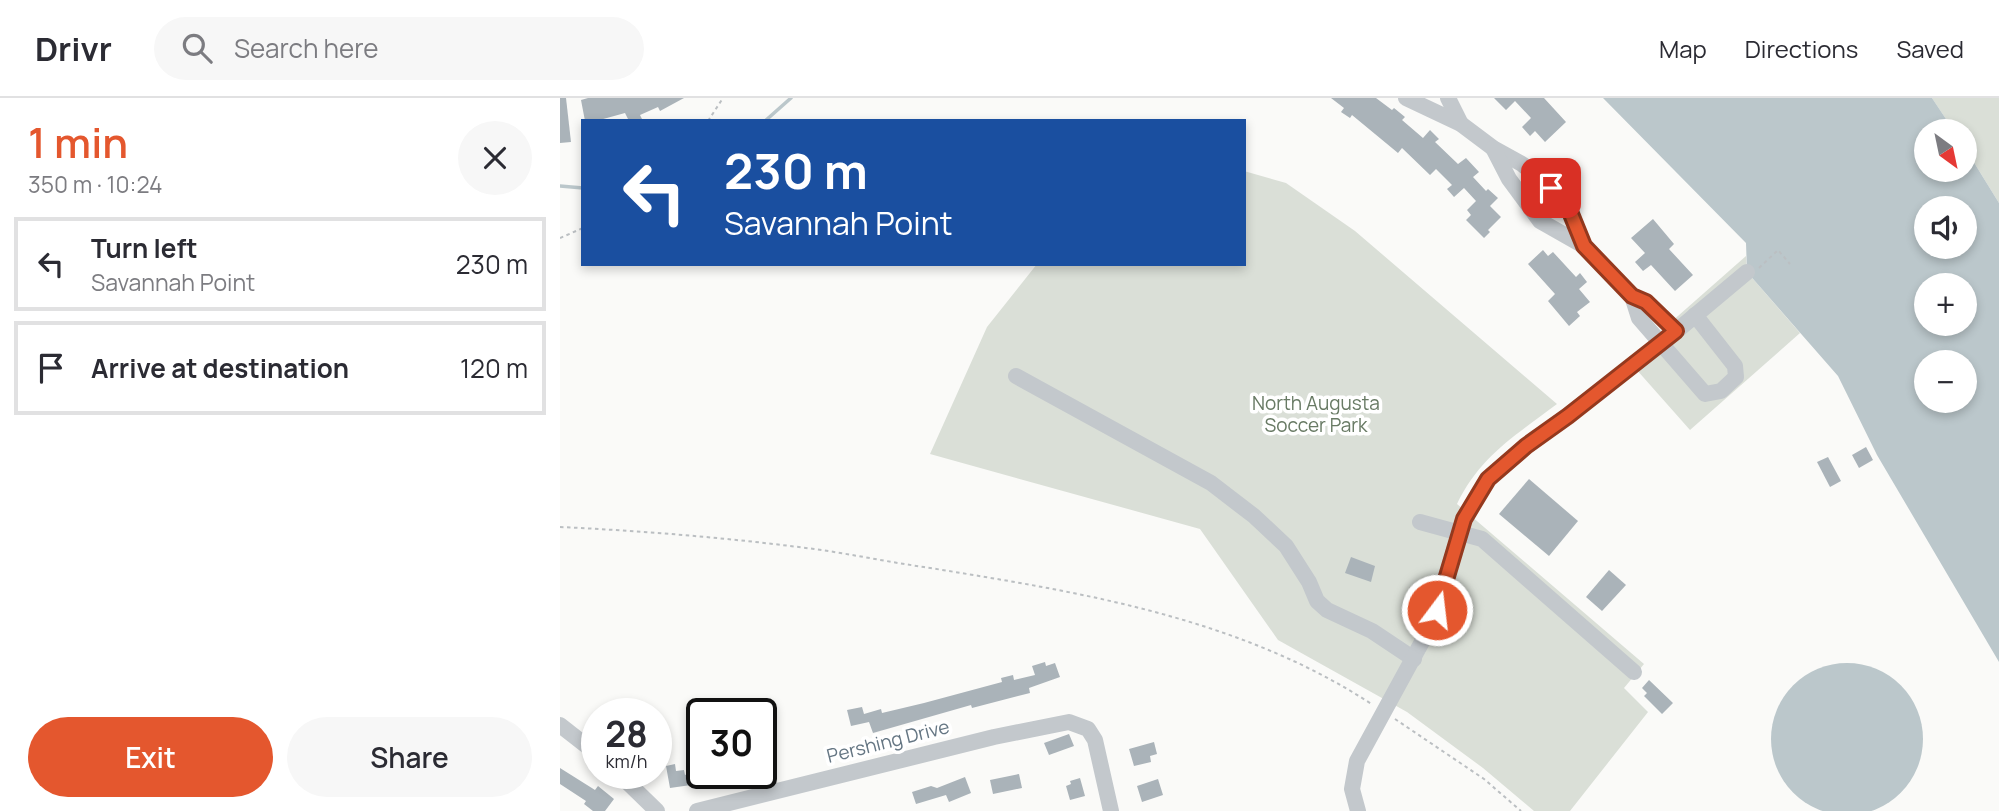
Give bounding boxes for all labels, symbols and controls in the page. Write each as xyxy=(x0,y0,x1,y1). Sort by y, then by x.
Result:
search box xyxy=(154,17,644,80)
text: Drivr xyxy=(35,26,112,71)
icon: search xyxy=(178,29,216,67)
text: Search here xyxy=(234,30,378,66)
text: Map xyxy=(1659,32,1707,65)
text: Directions xyxy=(1745,32,1858,65)
text: Saved xyxy=(1896,32,1964,65)
text: 1 min xyxy=(28,113,128,171)
north arrow xyxy=(1914,119,1978,182)
map controls xyxy=(1914,119,1977,413)
button: close xyxy=(458,121,532,195)
text: 230 m xyxy=(724,137,868,204)
icon: left xyxy=(609,147,700,238)
pin xyxy=(1521,158,1581,218)
text: 350 m · 10:24 xyxy=(28,168,163,200)
icon: arrive xyxy=(1532,169,1570,207)
button: sound xyxy=(1914,196,1977,259)
text: Savannah Point xyxy=(724,201,953,245)
text: Turn left xyxy=(91,230,198,266)
icon: left xyxy=(32,245,70,283)
text: 230 m xyxy=(456,246,528,282)
text: Savannah Point xyxy=(91,266,255,298)
button: + xyxy=(1914,273,1977,336)
icon: arrive xyxy=(32,349,70,387)
text: Arrive at destination xyxy=(91,350,349,386)
text: 120 m xyxy=(460,350,528,386)
button: − xyxy=(1914,350,1977,413)
park label: North Augusta Soccer Park xyxy=(1252,390,1380,438)
position arrow xyxy=(1400,573,1474,647)
speed limit sign: 30 xyxy=(686,698,777,789)
text: 28 xyxy=(605,710,648,758)
street label: Pershing Drive xyxy=(824,713,952,769)
button: Exit xyxy=(28,717,273,797)
button: Share xyxy=(287,717,532,797)
text: km/h xyxy=(606,749,647,773)

